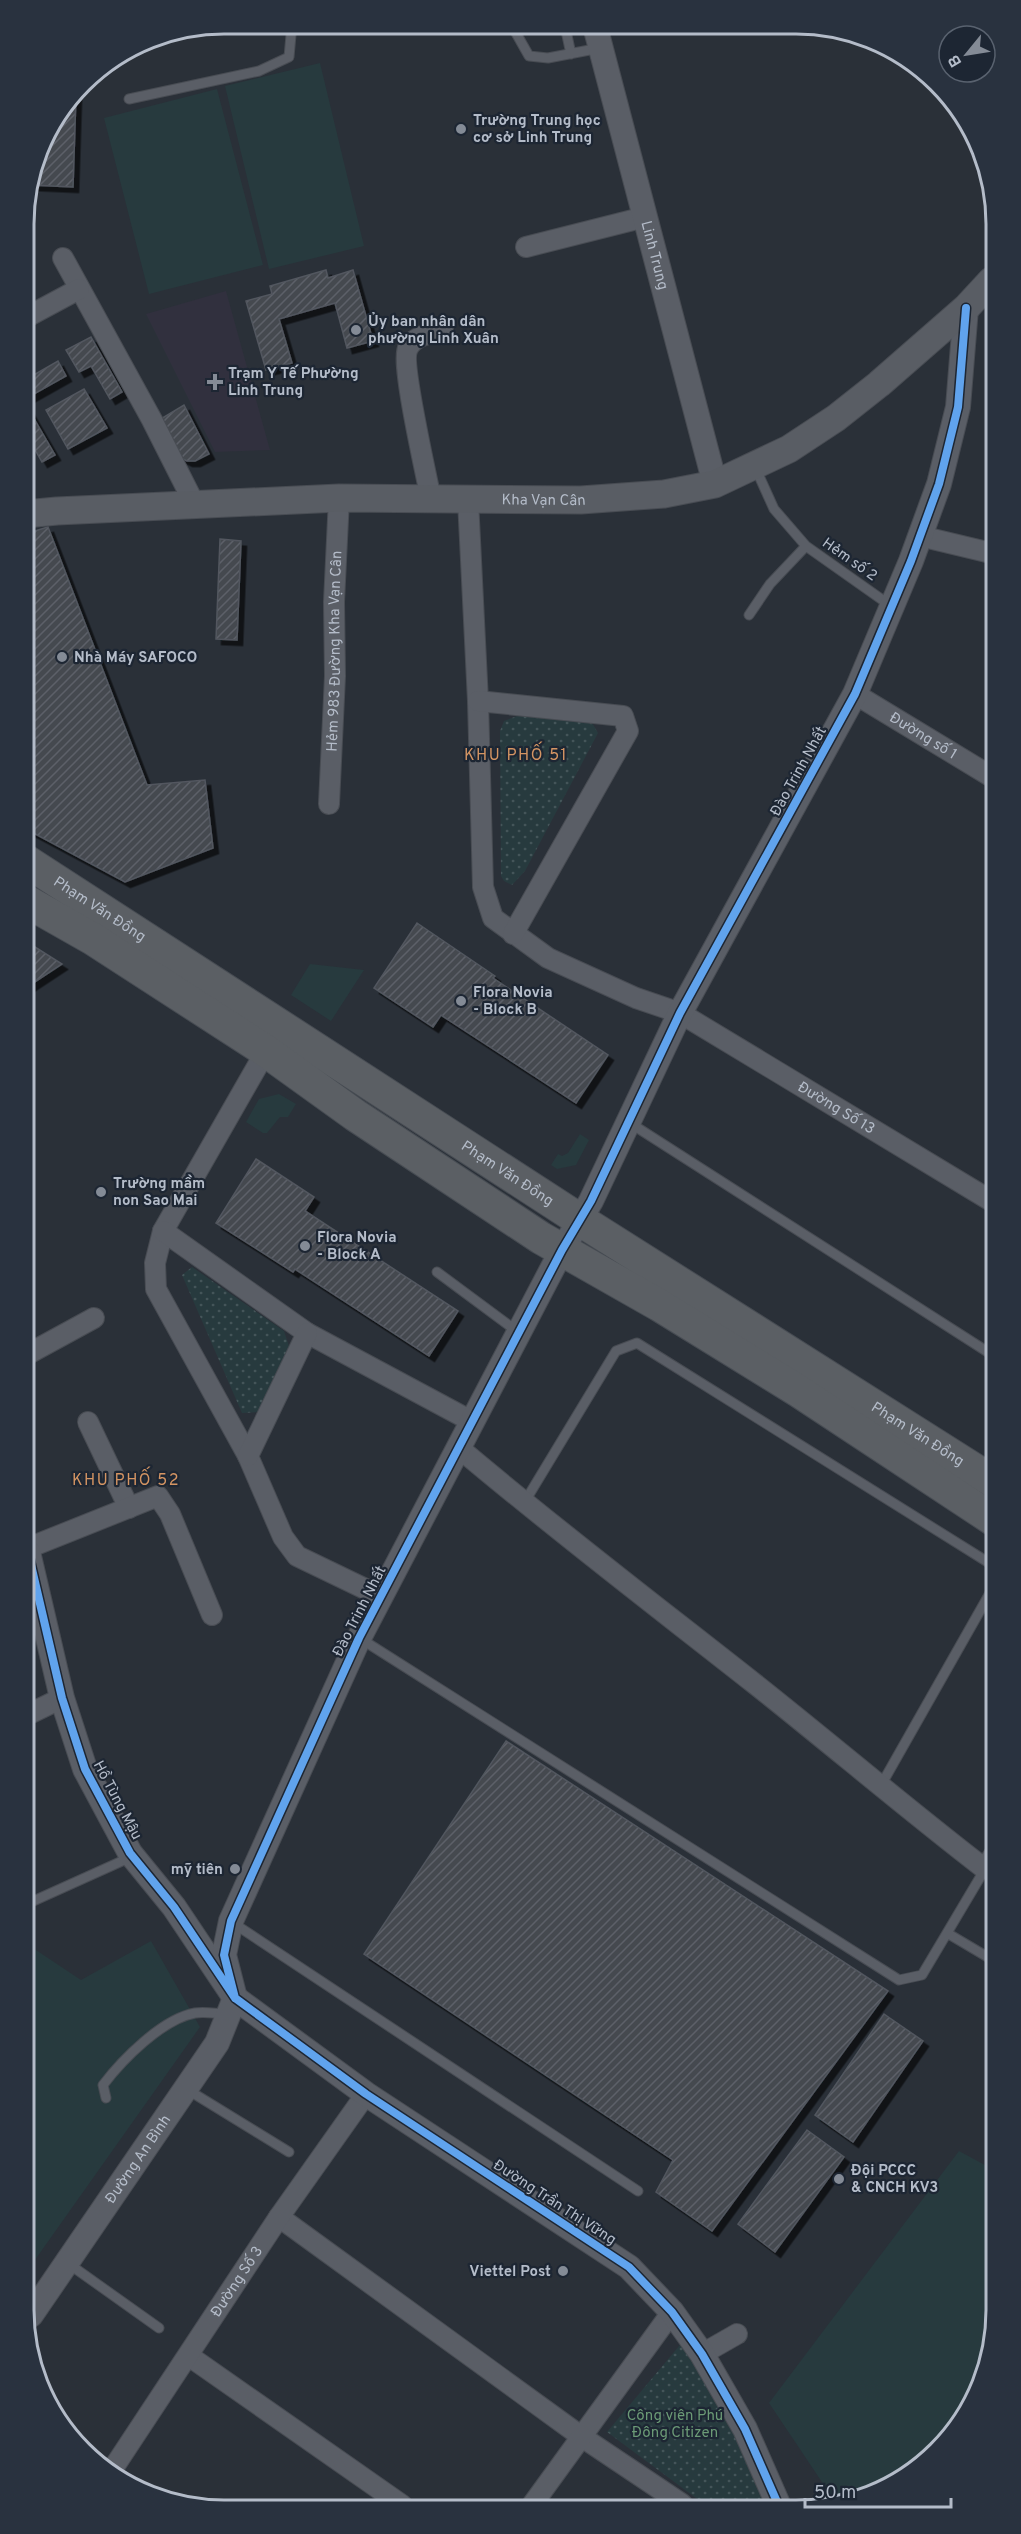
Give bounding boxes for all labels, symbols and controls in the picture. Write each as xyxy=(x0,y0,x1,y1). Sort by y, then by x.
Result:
north arrow xyxy=(937,24,997,84)
text: B xyxy=(944,51,967,70)
place label: Trường Trung học cơ sở Linh Trung xyxy=(473,112,601,148)
marker: Trường Trung học cơ sở Linh Trung xyxy=(454,122,468,136)
street label: Linh Trung xyxy=(635,219,672,292)
place label: Ủy ban nhân dân phường Linh Xuân xyxy=(368,312,499,349)
marker: Ủy ban nhân dân phường Linh Xuân xyxy=(349,323,363,337)
place label: Trạm Y Tế Phường Linh Trung xyxy=(228,364,359,401)
marker: Trạm Y Tế Phường Linh Trung xyxy=(206,373,224,391)
street label: Kha Vạn Cân xyxy=(501,491,586,511)
street label: Hẻm số 2 xyxy=(818,534,881,586)
street label: Hẻm 983 Đường Kha Vạn Cân xyxy=(323,550,347,752)
place label: Nhà Máy SAFOCO xyxy=(74,649,197,668)
marker: Nhà Máy SAFOCO xyxy=(55,650,69,664)
street label: Đường số 1 xyxy=(885,709,960,764)
street label: Đào Trinh Nhất xyxy=(766,723,832,820)
district label: KHU PHỐ 51 xyxy=(464,741,568,766)
street label: Phạm Văn Đồng xyxy=(49,873,149,947)
place label: Flora Novia - Block B xyxy=(473,984,553,1020)
marker: Flora Novia - Block B xyxy=(454,994,468,1008)
street label: Đường Số 13 xyxy=(794,1078,878,1139)
street label: Phạm Văn Đồng xyxy=(457,1137,557,1211)
place label: Trường mầm non Sao Mai xyxy=(113,1174,205,1211)
marker: Trường mầm non Sao Mai xyxy=(94,1185,108,1199)
place label: Flora Novia - Block A xyxy=(317,1229,397,1265)
marker: Flora Novia - Block A xyxy=(298,1239,312,1253)
street label: Phạm Văn Đồng xyxy=(867,1399,967,1472)
district label: KHU PHỐ 52 xyxy=(72,1466,180,1491)
street label: Đào Trinh Nhất xyxy=(328,1563,391,1660)
street label: Hồ Tùng Mậu xyxy=(88,1757,146,1844)
place label: mỹ tiên xyxy=(171,1861,223,1880)
marker: mỹ tiên xyxy=(228,1862,242,1876)
street label: Đường An Bình xyxy=(102,2112,176,2208)
street label: Đường Trần Thị Vững xyxy=(489,2156,620,2250)
place label: Đội PCCC & CNCH KV3 xyxy=(851,2162,938,2198)
marker: Đội PCCC & CNCH KV3 xyxy=(832,2172,846,2186)
street label: Đường Số 3 xyxy=(207,2243,268,2321)
place label: Viettel Post xyxy=(469,2263,551,2282)
marker: Viettel Post xyxy=(556,2264,570,2278)
park label: Công viên Phú Đông Citizen xyxy=(627,2407,723,2443)
scale bar xyxy=(805,2471,950,2509)
text: 50 m xyxy=(814,2482,856,2505)

